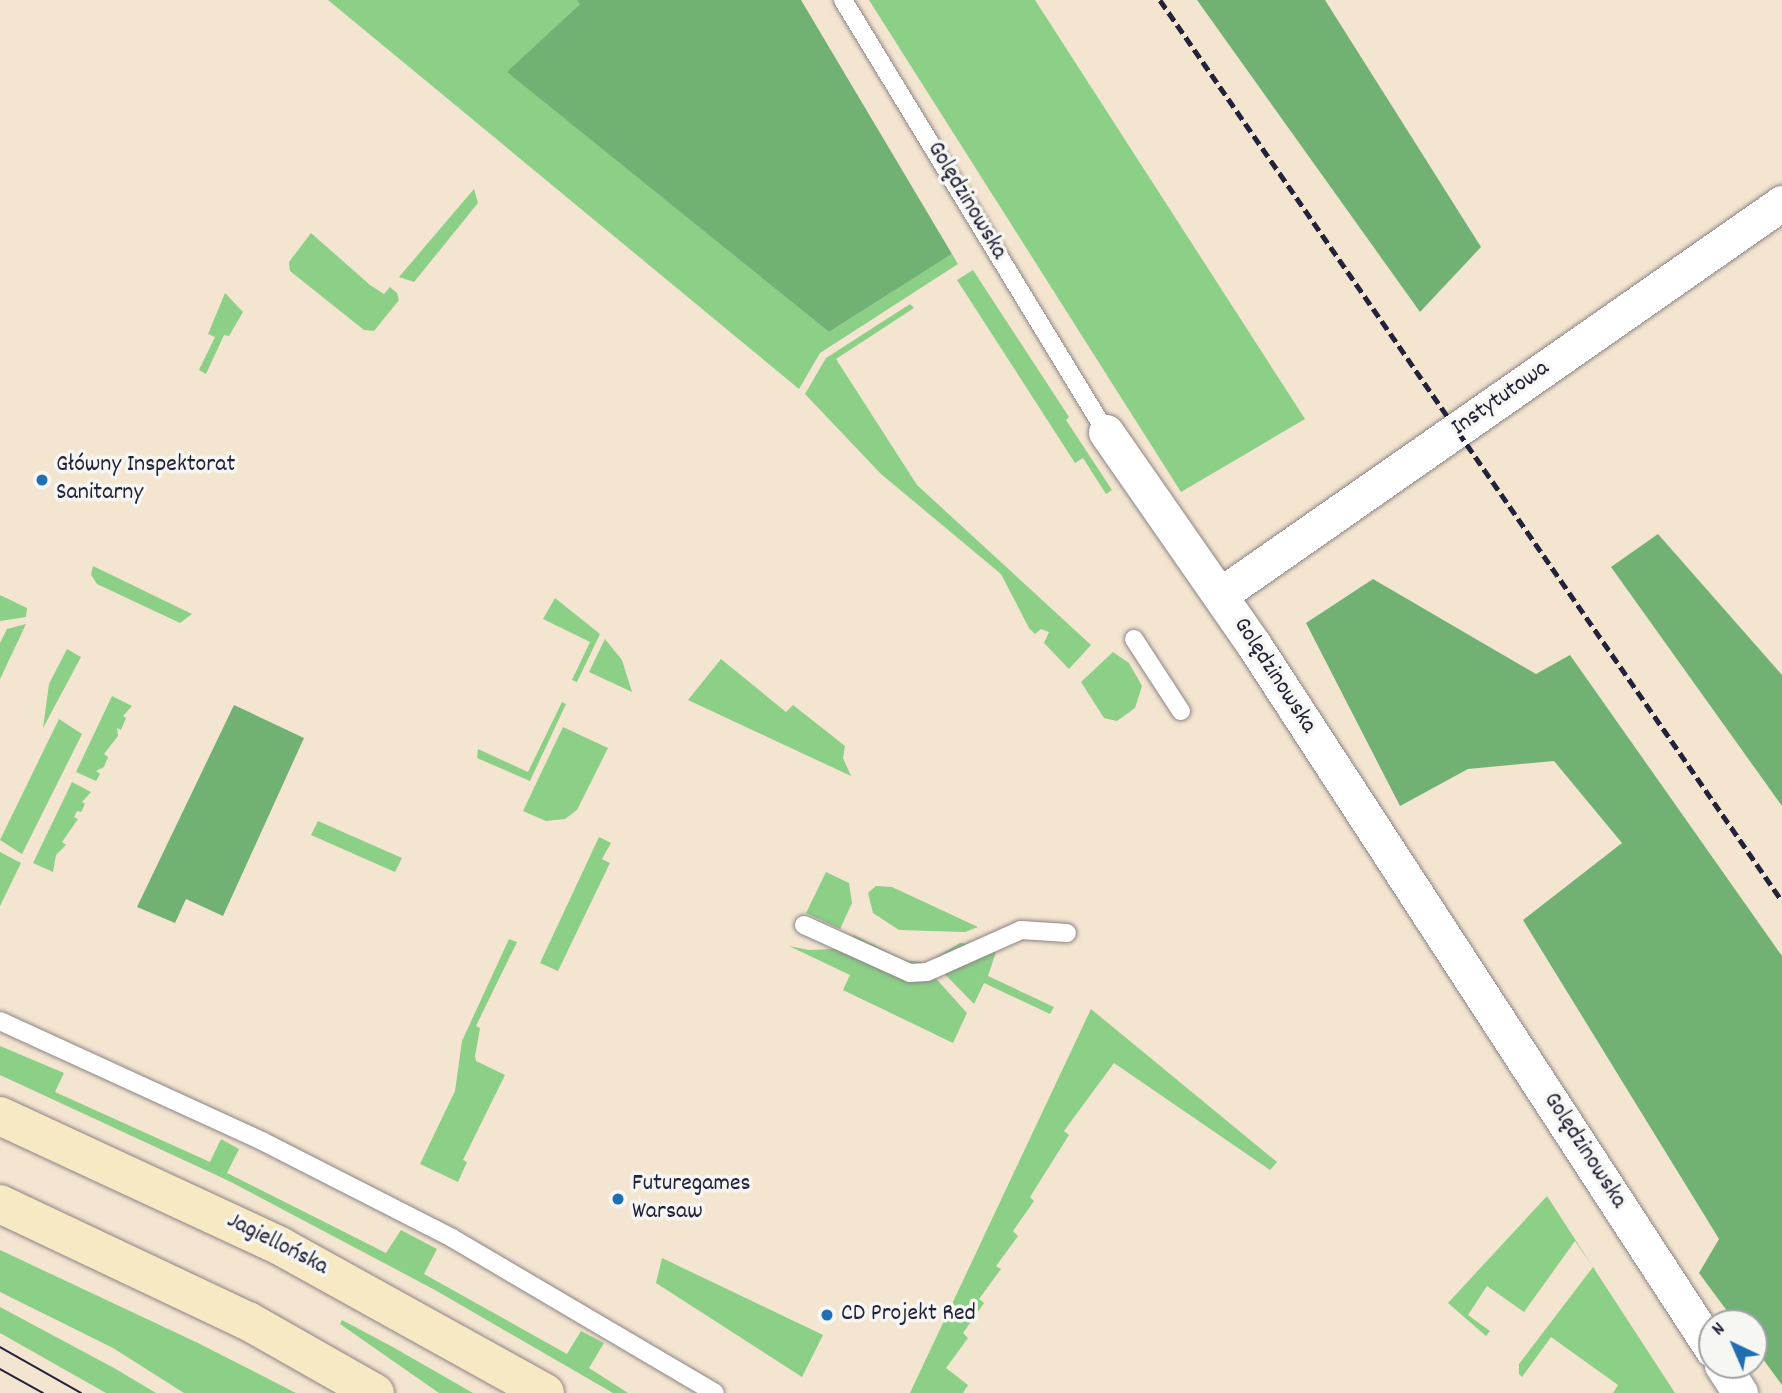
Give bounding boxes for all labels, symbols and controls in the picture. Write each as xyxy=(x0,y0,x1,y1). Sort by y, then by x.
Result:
street label: Golędzinowska xyxy=(920,137,1012,265)
street label: Instytutowa xyxy=(1447,355,1555,443)
place label: Główny Inspektorat Sanitarny xyxy=(56,452,235,508)
marker: Główny Inspektorat Sanitarny xyxy=(34,472,50,488)
street label: Golędzinowska xyxy=(1226,613,1322,739)
street label: Golędzinowska xyxy=(1536,1088,1632,1214)
place label: Futuregames Warsaw xyxy=(632,1171,751,1227)
marker: Futuregames Warsaw xyxy=(610,1191,626,1207)
street label: Jagiellońska xyxy=(222,1207,332,1283)
place label: CD Projekt Red xyxy=(841,1301,976,1329)
marker: CD Projekt Red xyxy=(819,1307,835,1323)
north arrow xyxy=(1698,1309,1768,1379)
text: N xyxy=(1707,1317,1732,1343)

